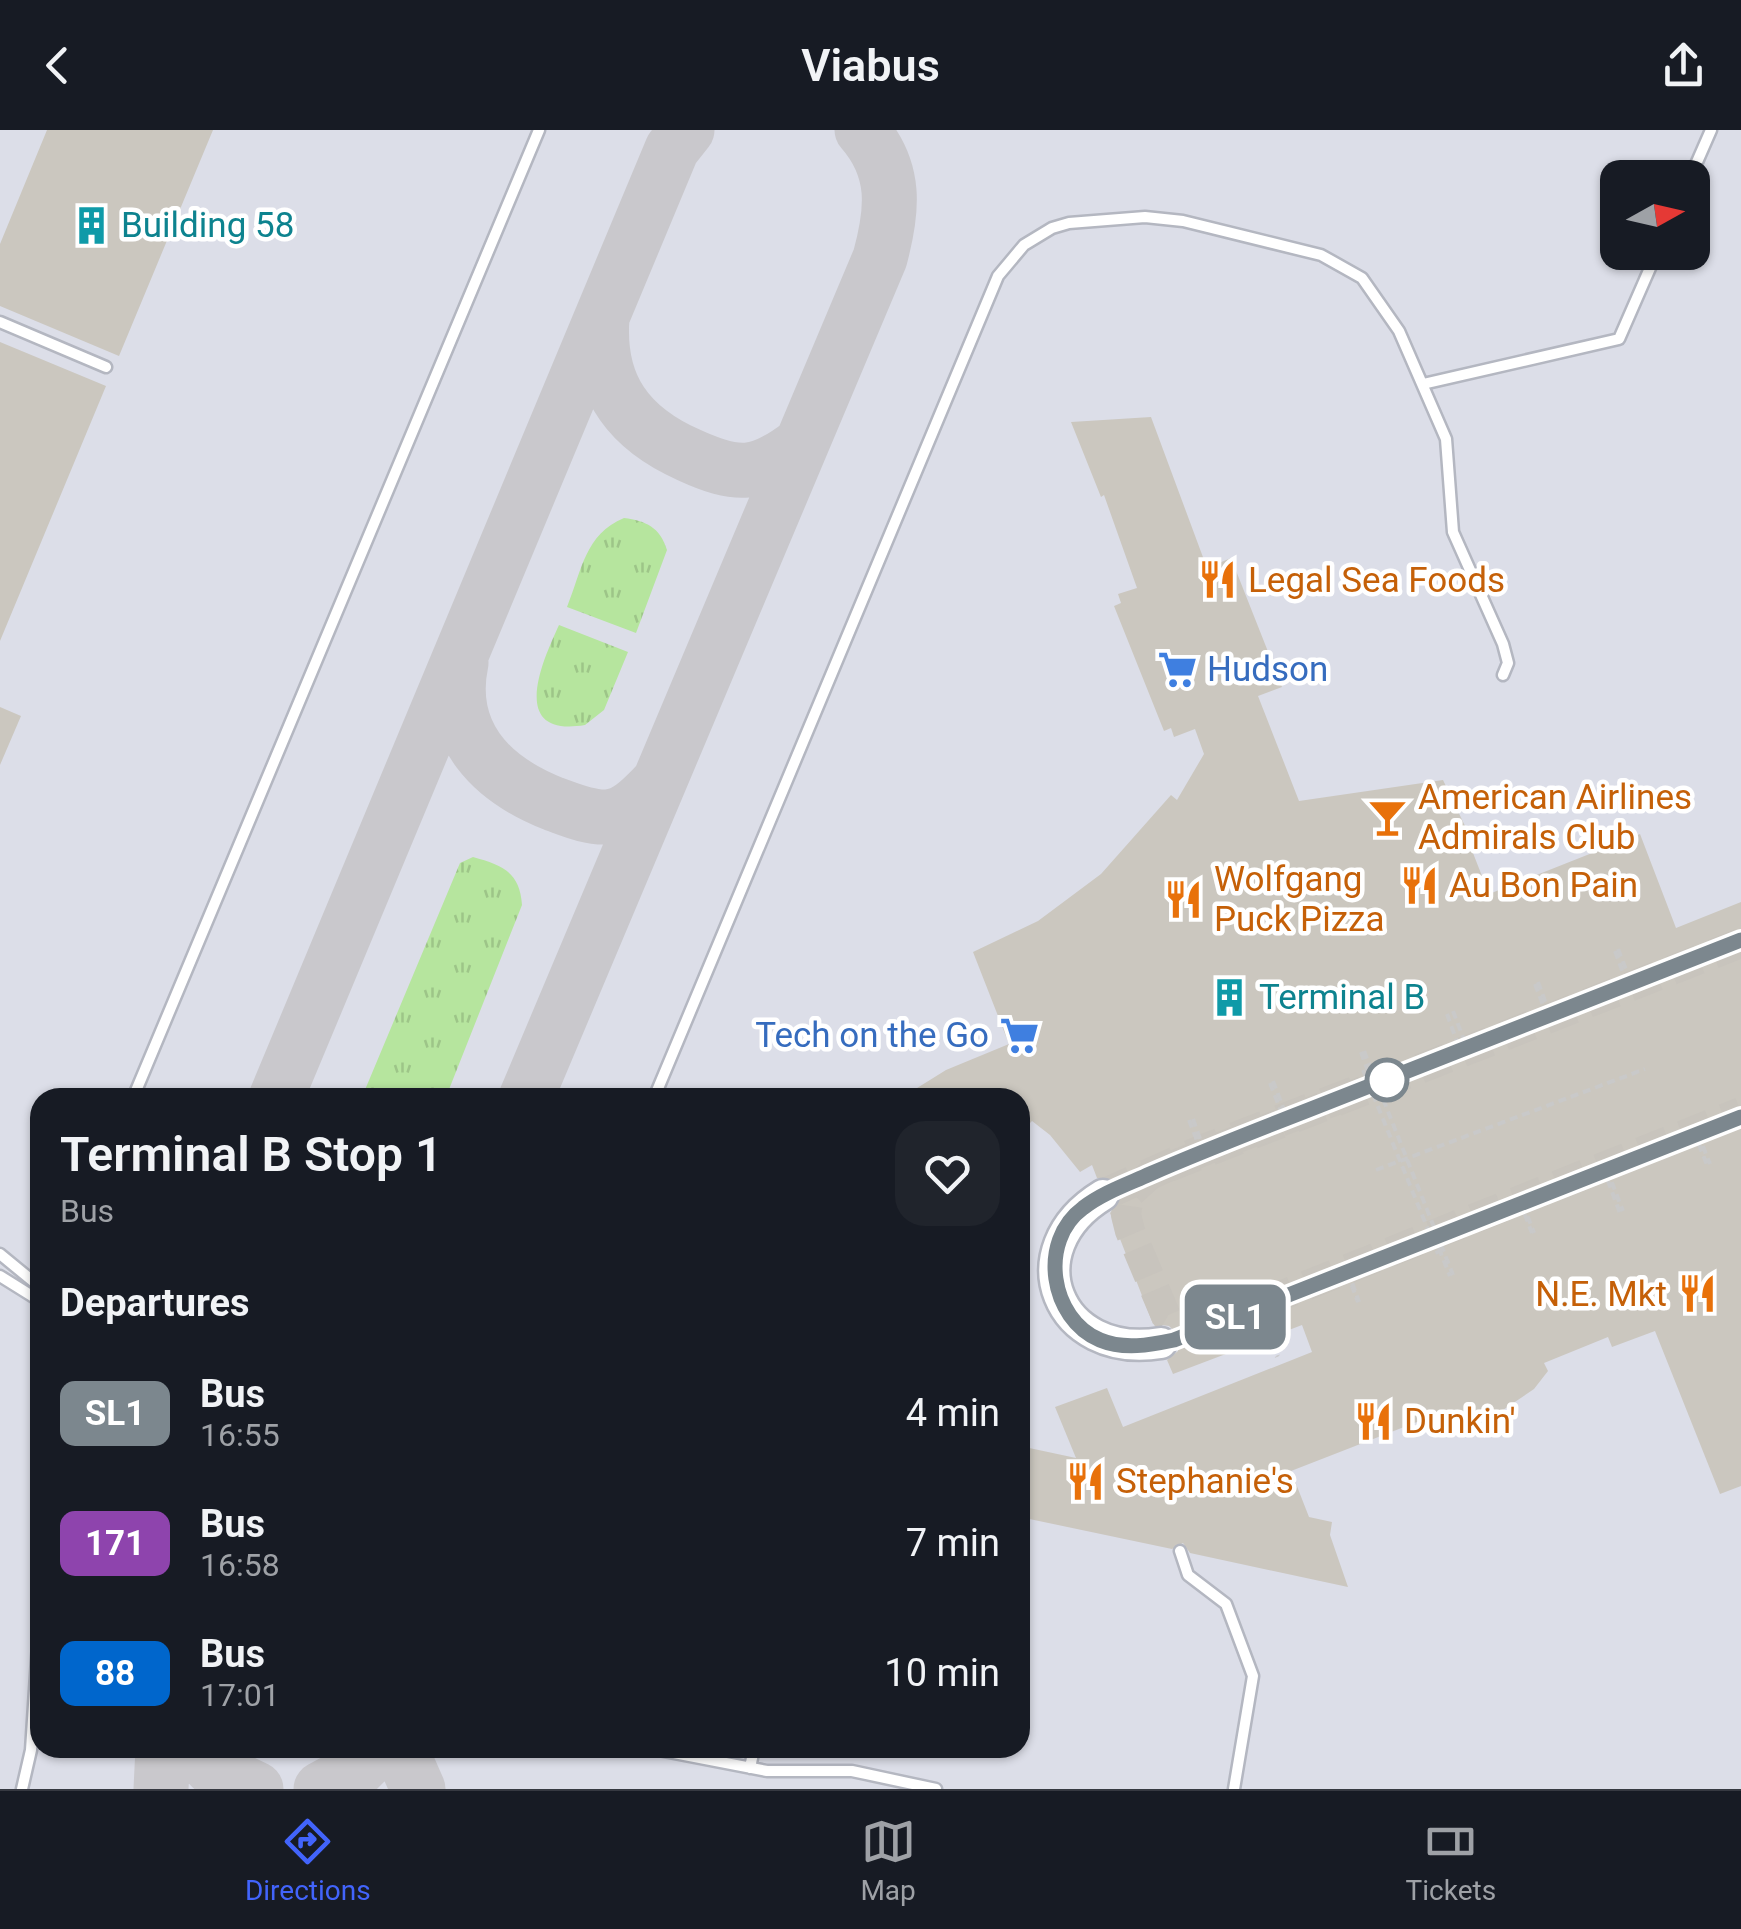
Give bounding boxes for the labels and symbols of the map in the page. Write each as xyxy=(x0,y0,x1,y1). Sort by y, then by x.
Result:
north arrow xyxy=(1600,160,1710,270)
building icon: Building 58 xyxy=(70,204,112,246)
place label: Building 58 xyxy=(121,205,294,246)
restaurant icon: Legal Sea Foods xyxy=(1197,559,1239,601)
place label: Legal Sea Foods xyxy=(1248,560,1505,601)
supermarket icon: Hudson xyxy=(1156,648,1198,690)
place label: Hudson xyxy=(1207,649,1328,690)
place label: American Airlines Admirals Club xyxy=(1418,777,1692,858)
bar icon: American Airlines Admirals Club xyxy=(1367,796,1409,838)
place label: Wolfgang Puck Pizza xyxy=(1214,859,1384,940)
restaurant icon: Au Bon Pain xyxy=(1398,864,1440,906)
place label: Au Bon Pain xyxy=(1449,865,1638,906)
restaurant icon: Wolfgang Puck Pizza xyxy=(1163,878,1205,920)
building icon: Terminal B xyxy=(1208,976,1250,1018)
place label: Terminal B xyxy=(1259,977,1425,1018)
supermarket icon: Tech on the Go xyxy=(998,1014,1040,1056)
place label: Tech on the Go xyxy=(755,1015,989,1056)
unlabelled marker xyxy=(1366,1059,1408,1101)
restaurant icon: N.E. Mkt xyxy=(1676,1273,1718,1315)
place label: N.E. Mkt xyxy=(1535,1274,1667,1315)
line badge: SL1 xyxy=(1178,1284,1292,1350)
restaurant icon: Dunkin' xyxy=(1353,1400,1395,1442)
place label: Dunkin' xyxy=(1404,1401,1516,1442)
restaurant icon: Stephanie's xyxy=(1065,1460,1107,1502)
place label: Stephanie's xyxy=(1116,1461,1294,1502)

